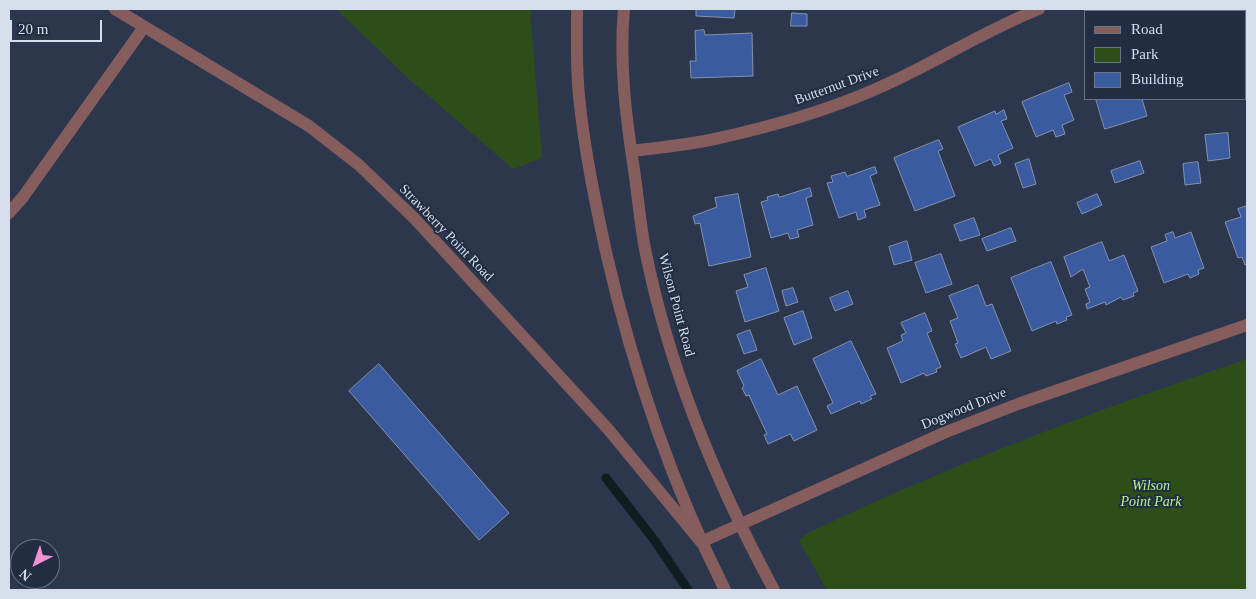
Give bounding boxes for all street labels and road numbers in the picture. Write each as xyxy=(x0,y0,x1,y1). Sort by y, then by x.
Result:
street label: Butternut Drive xyxy=(793,63,881,109)
street label: Strawberry Point Road xyxy=(395,181,497,285)
street label: Wilson Point Road xyxy=(654,252,698,358)
street label: Dogwood Drive xyxy=(919,384,1009,434)

